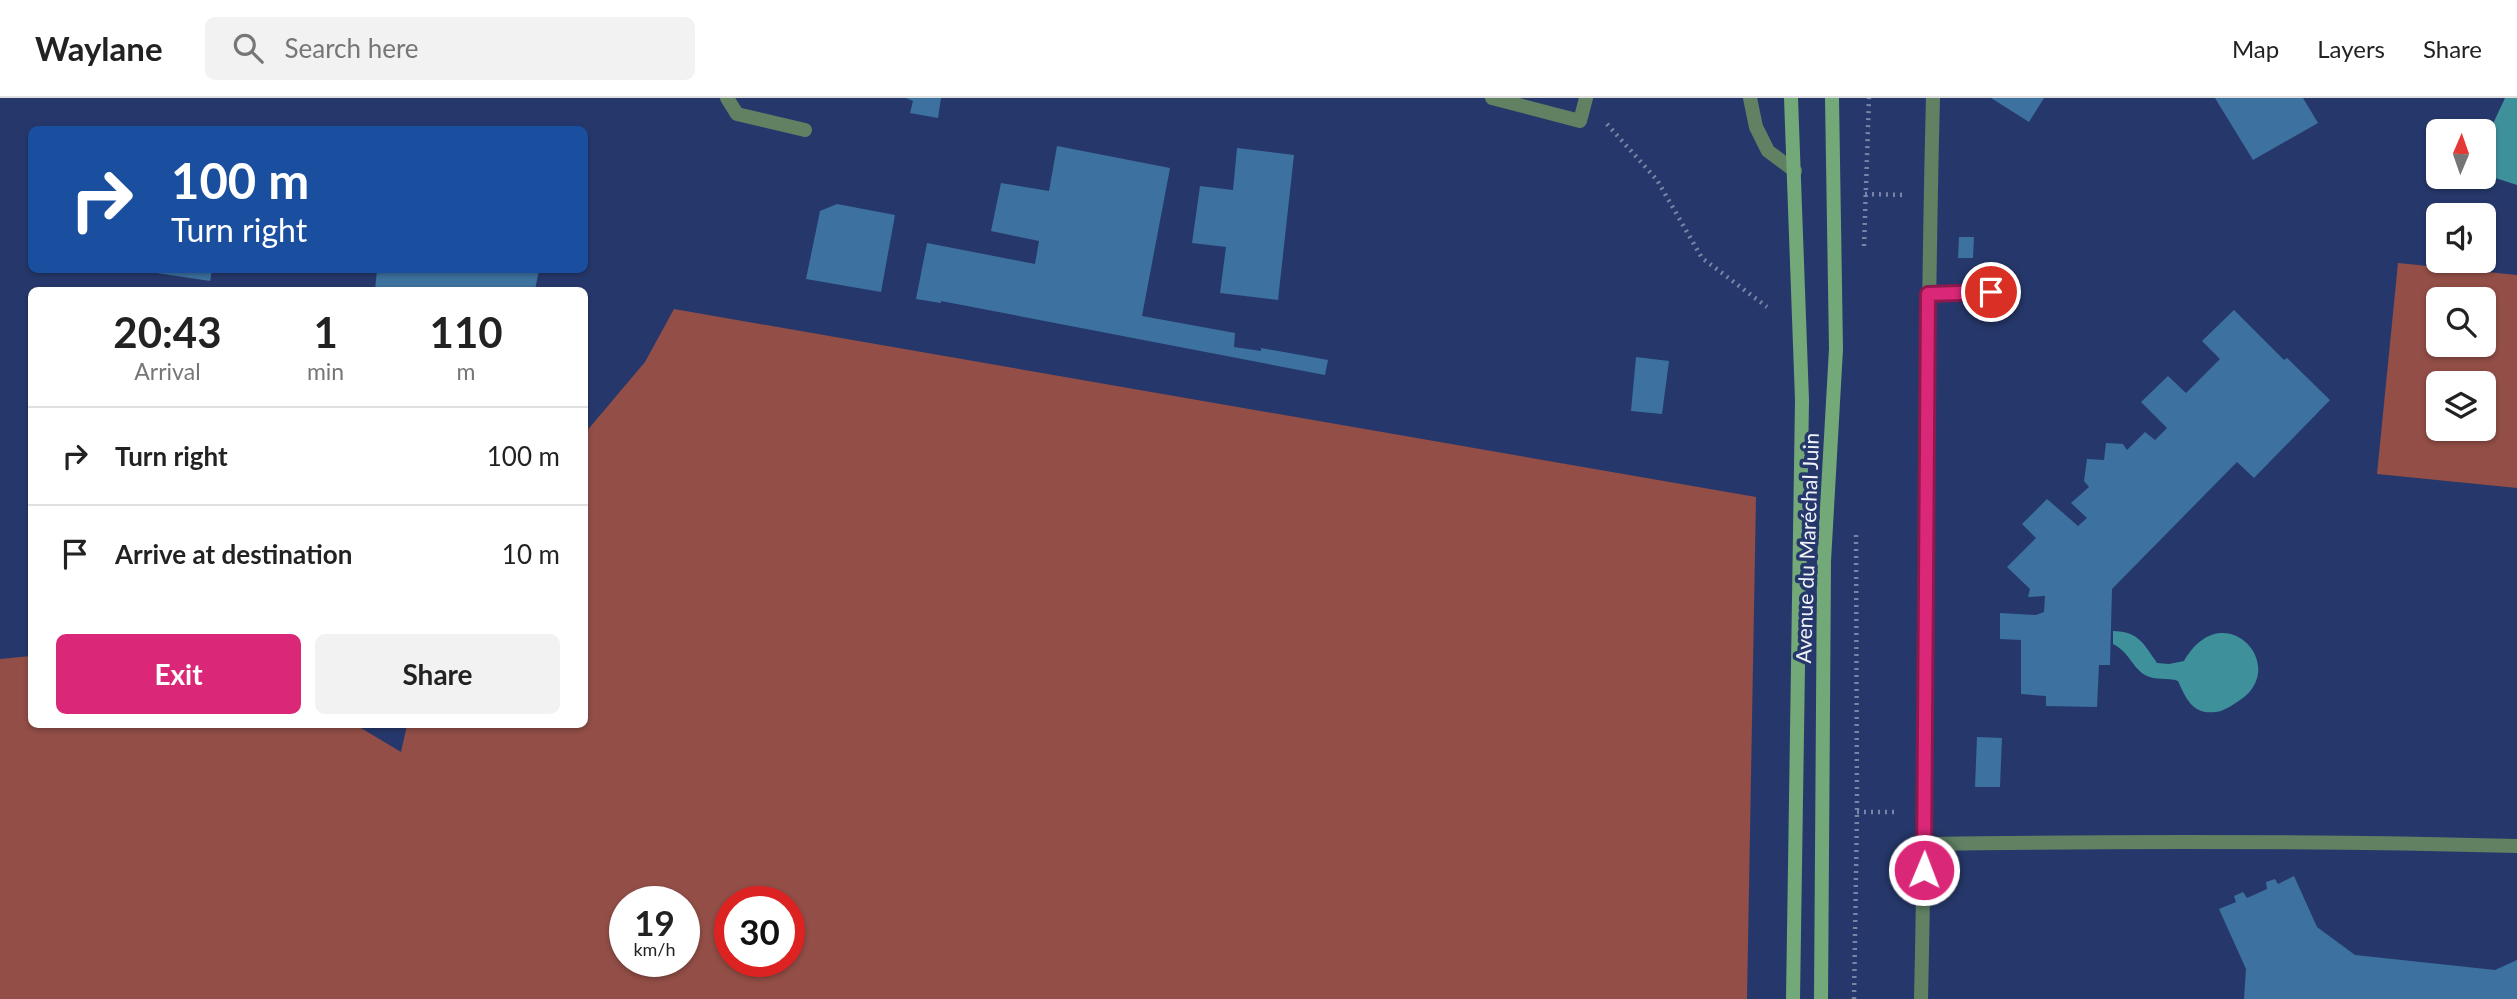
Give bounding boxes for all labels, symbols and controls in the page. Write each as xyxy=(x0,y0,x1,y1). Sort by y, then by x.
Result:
search box xyxy=(205,17,695,80)
text: Waylane xyxy=(35,28,163,68)
icon: search xyxy=(229,29,267,67)
text: Search here xyxy=(285,32,419,64)
text: Map xyxy=(2232,34,2279,63)
text: Layers xyxy=(2317,34,2385,63)
text: Share xyxy=(2423,34,2482,63)
north arrow xyxy=(2426,119,2496,189)
map controls xyxy=(2426,119,2496,441)
text: 100 m xyxy=(171,151,309,209)
icon: right xyxy=(56,154,147,245)
button: sound xyxy=(2426,203,2496,273)
text: Turn right xyxy=(171,210,307,249)
pin xyxy=(1961,262,2021,322)
icon: arrive xyxy=(1972,273,2010,311)
button: search xyxy=(2426,287,2496,357)
text: 20:43 xyxy=(113,307,222,357)
text: 1 xyxy=(313,307,338,357)
text: 110 xyxy=(430,307,503,357)
text: Arrival xyxy=(134,357,201,385)
text: min xyxy=(307,357,344,385)
text: m xyxy=(457,357,476,385)
button: layers xyxy=(2426,371,2496,441)
street label: Avenue du Maréchal Juin xyxy=(1790,432,1823,664)
icon: right xyxy=(56,437,94,475)
text: Turn right xyxy=(115,440,228,472)
text: 100 m xyxy=(487,440,560,472)
icon: arrive xyxy=(56,535,94,573)
text: Arrive at destination xyxy=(115,538,352,570)
text: 10 m xyxy=(502,538,560,570)
button: Exit xyxy=(56,634,301,714)
button: Share xyxy=(315,634,560,714)
position arrow xyxy=(1887,833,1961,907)
speed limit sign: 30 xyxy=(714,886,805,977)
text: 19 xyxy=(634,901,675,943)
text: km/h xyxy=(633,938,676,960)

